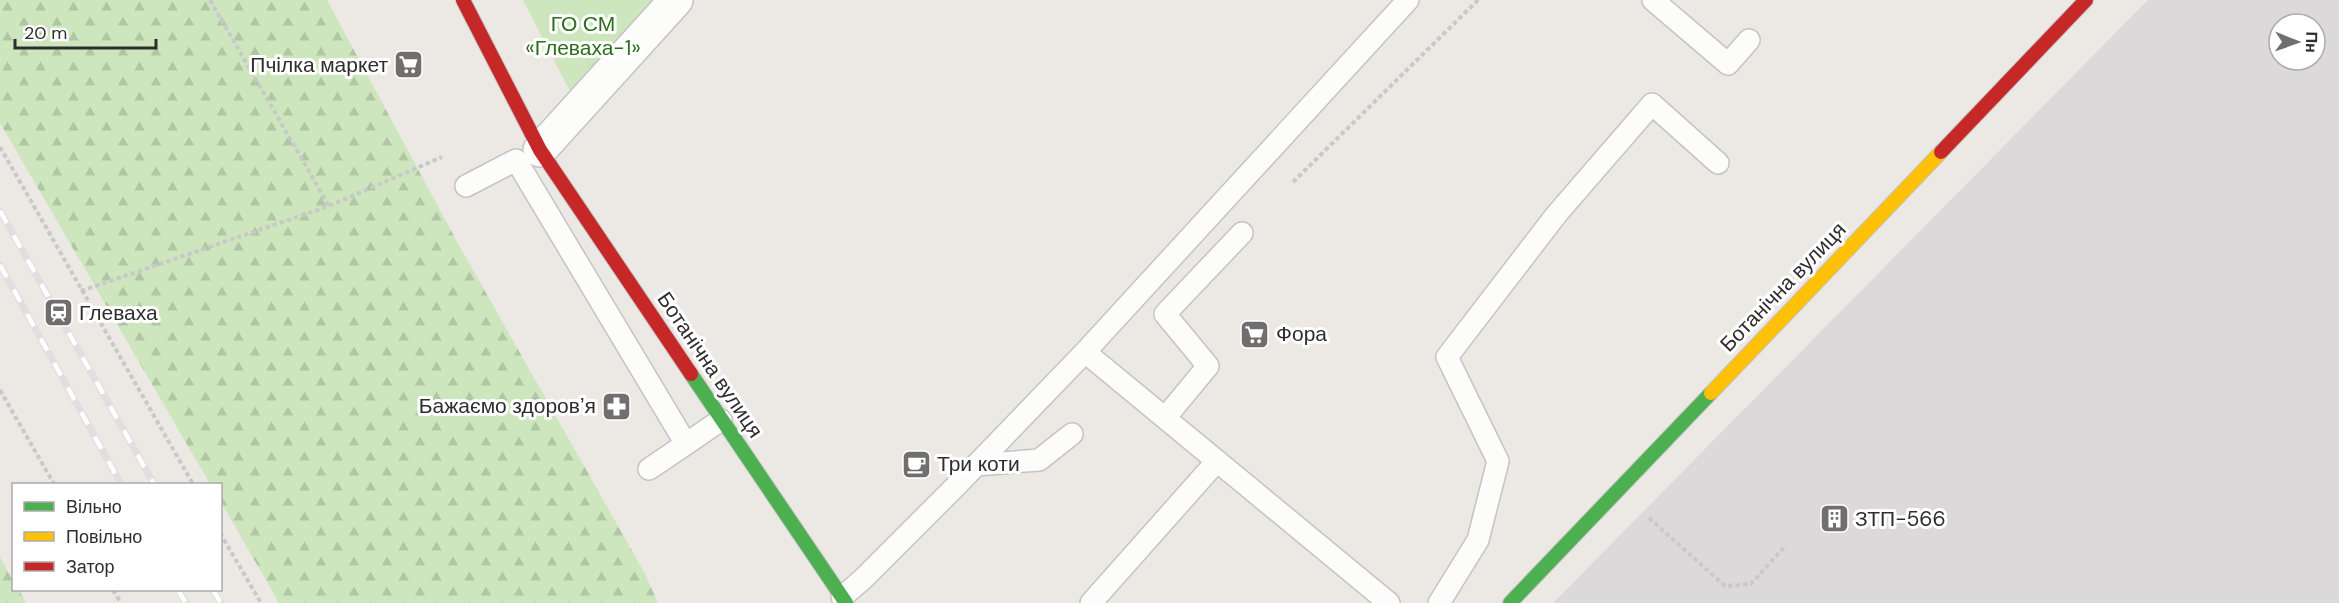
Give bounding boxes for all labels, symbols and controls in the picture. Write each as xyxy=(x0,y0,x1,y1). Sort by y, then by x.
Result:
park label: ГО СМ «Глеваха-1» xyxy=(525,10,641,62)
scale bar xyxy=(15,12,156,50)
north arrow xyxy=(2267,12,2327,72)
text: 20 m xyxy=(24,21,67,45)
text: Пн xyxy=(2301,31,2322,53)
supermarket icon: Пчілка маркет xyxy=(393,49,425,81)
place label: Пчілка маркет xyxy=(250,51,388,79)
street label: Ботанічна вулиця xyxy=(1714,216,1852,358)
street label: Ботанічна вулиця xyxy=(651,287,769,443)
station icon: Глеваха xyxy=(42,297,74,329)
place label: Глеваха xyxy=(79,299,158,327)
supermarket icon: Фора xyxy=(1239,318,1271,350)
place label: Фора xyxy=(1276,320,1327,348)
pharmacy icon: Бажаємо здоровʼя xyxy=(601,390,633,422)
place label: Бажаємо здоровʼя xyxy=(419,392,596,420)
cafe icon: Три коти xyxy=(900,448,932,480)
place label: Три коти xyxy=(937,450,1020,478)
legend xyxy=(12,483,222,591)
text: Вільно xyxy=(66,495,122,519)
building icon: ЗТП-566 xyxy=(1818,503,1850,535)
place label: ЗТП-566 xyxy=(1855,505,1946,533)
text: Повільно xyxy=(66,525,142,549)
text: Затор xyxy=(66,555,115,579)

